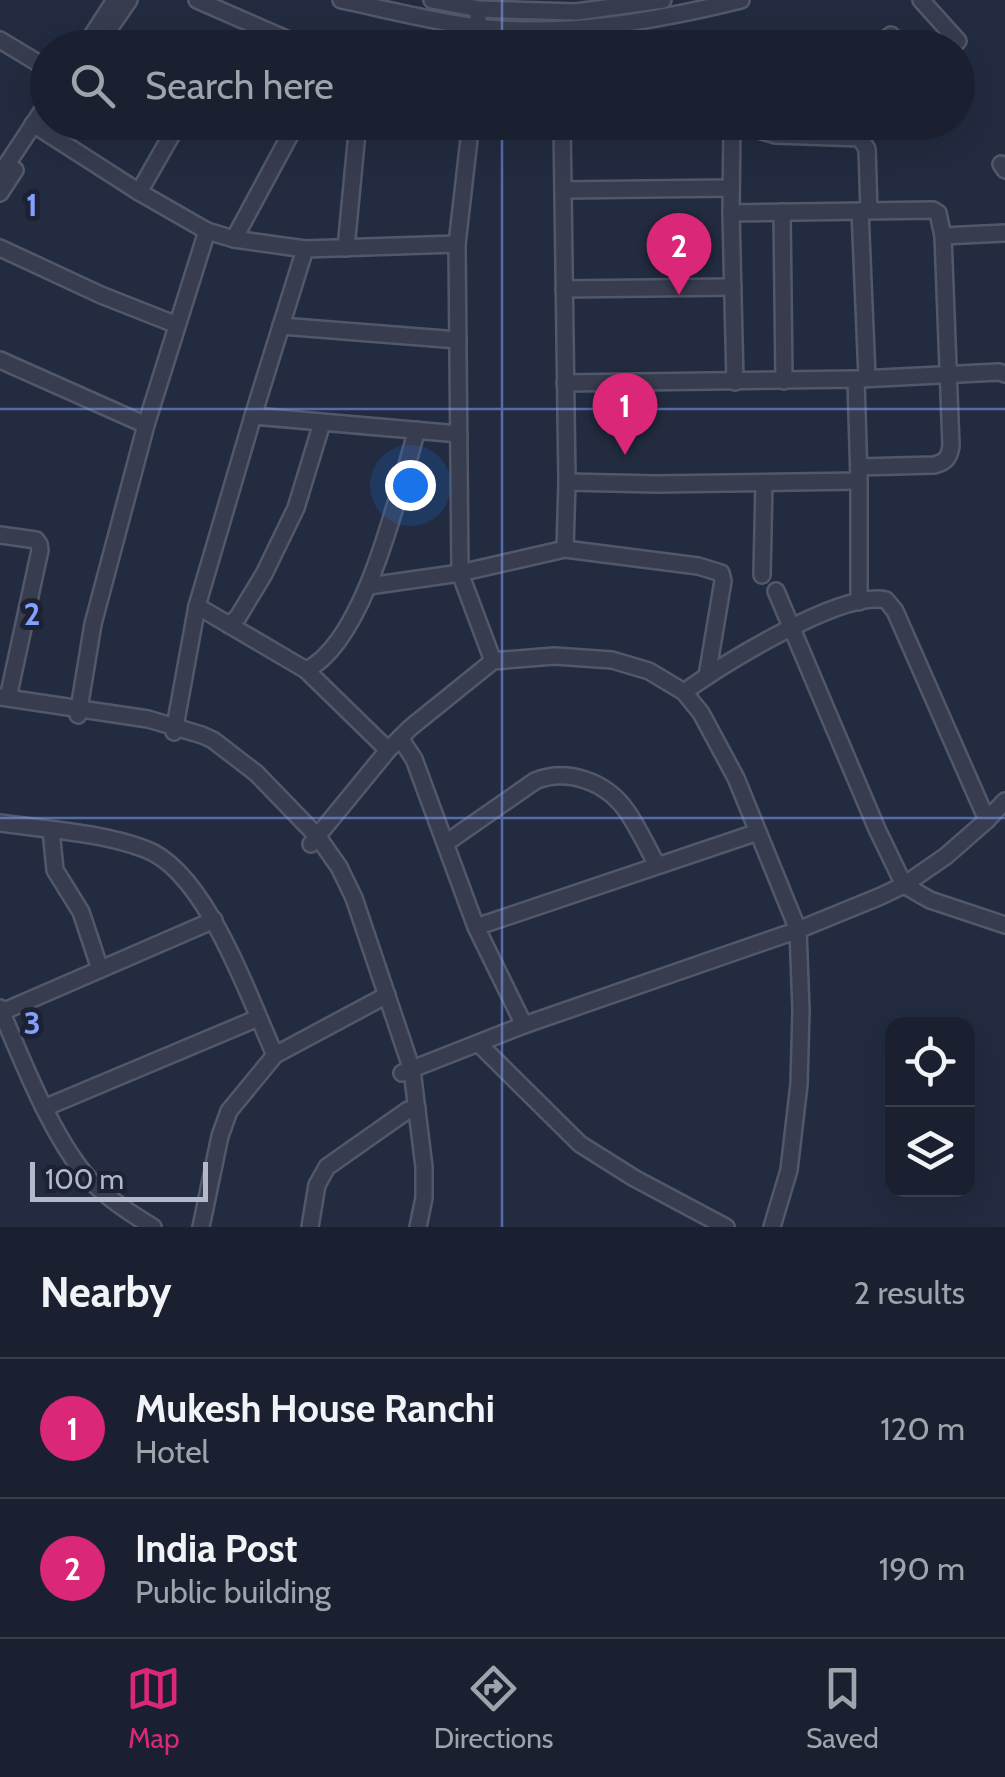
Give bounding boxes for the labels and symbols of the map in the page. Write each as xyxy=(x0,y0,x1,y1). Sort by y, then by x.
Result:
text: 1 xyxy=(26,185,38,224)
pin: 2 xyxy=(646,212,712,295)
pin: 1 xyxy=(592,372,658,455)
your location xyxy=(385,460,436,511)
text: 2 xyxy=(24,594,40,633)
text: 3 xyxy=(23,1003,41,1042)
scale bar xyxy=(30,1157,208,1202)

